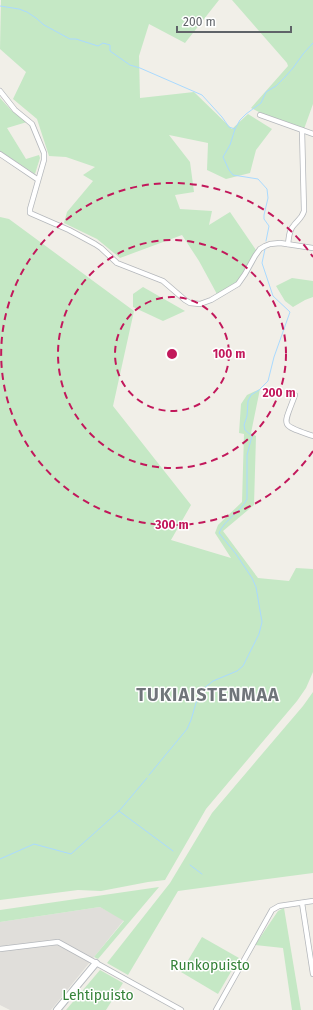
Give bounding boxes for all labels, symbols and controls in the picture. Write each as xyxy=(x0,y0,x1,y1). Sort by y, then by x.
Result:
scale bar xyxy=(177,8,291,34)
text: 200 m xyxy=(183,15,216,29)
centre of rings xyxy=(165,347,179,361)
text: 100 m xyxy=(213,347,245,361)
text: 200 m xyxy=(262,386,296,400)
text: 300 m xyxy=(154,518,189,532)
district label: TUKIAISTENMAA xyxy=(136,684,280,706)
park label: Runkopuisto xyxy=(170,957,250,974)
park label: Lehtipuisto xyxy=(62,987,134,1004)

